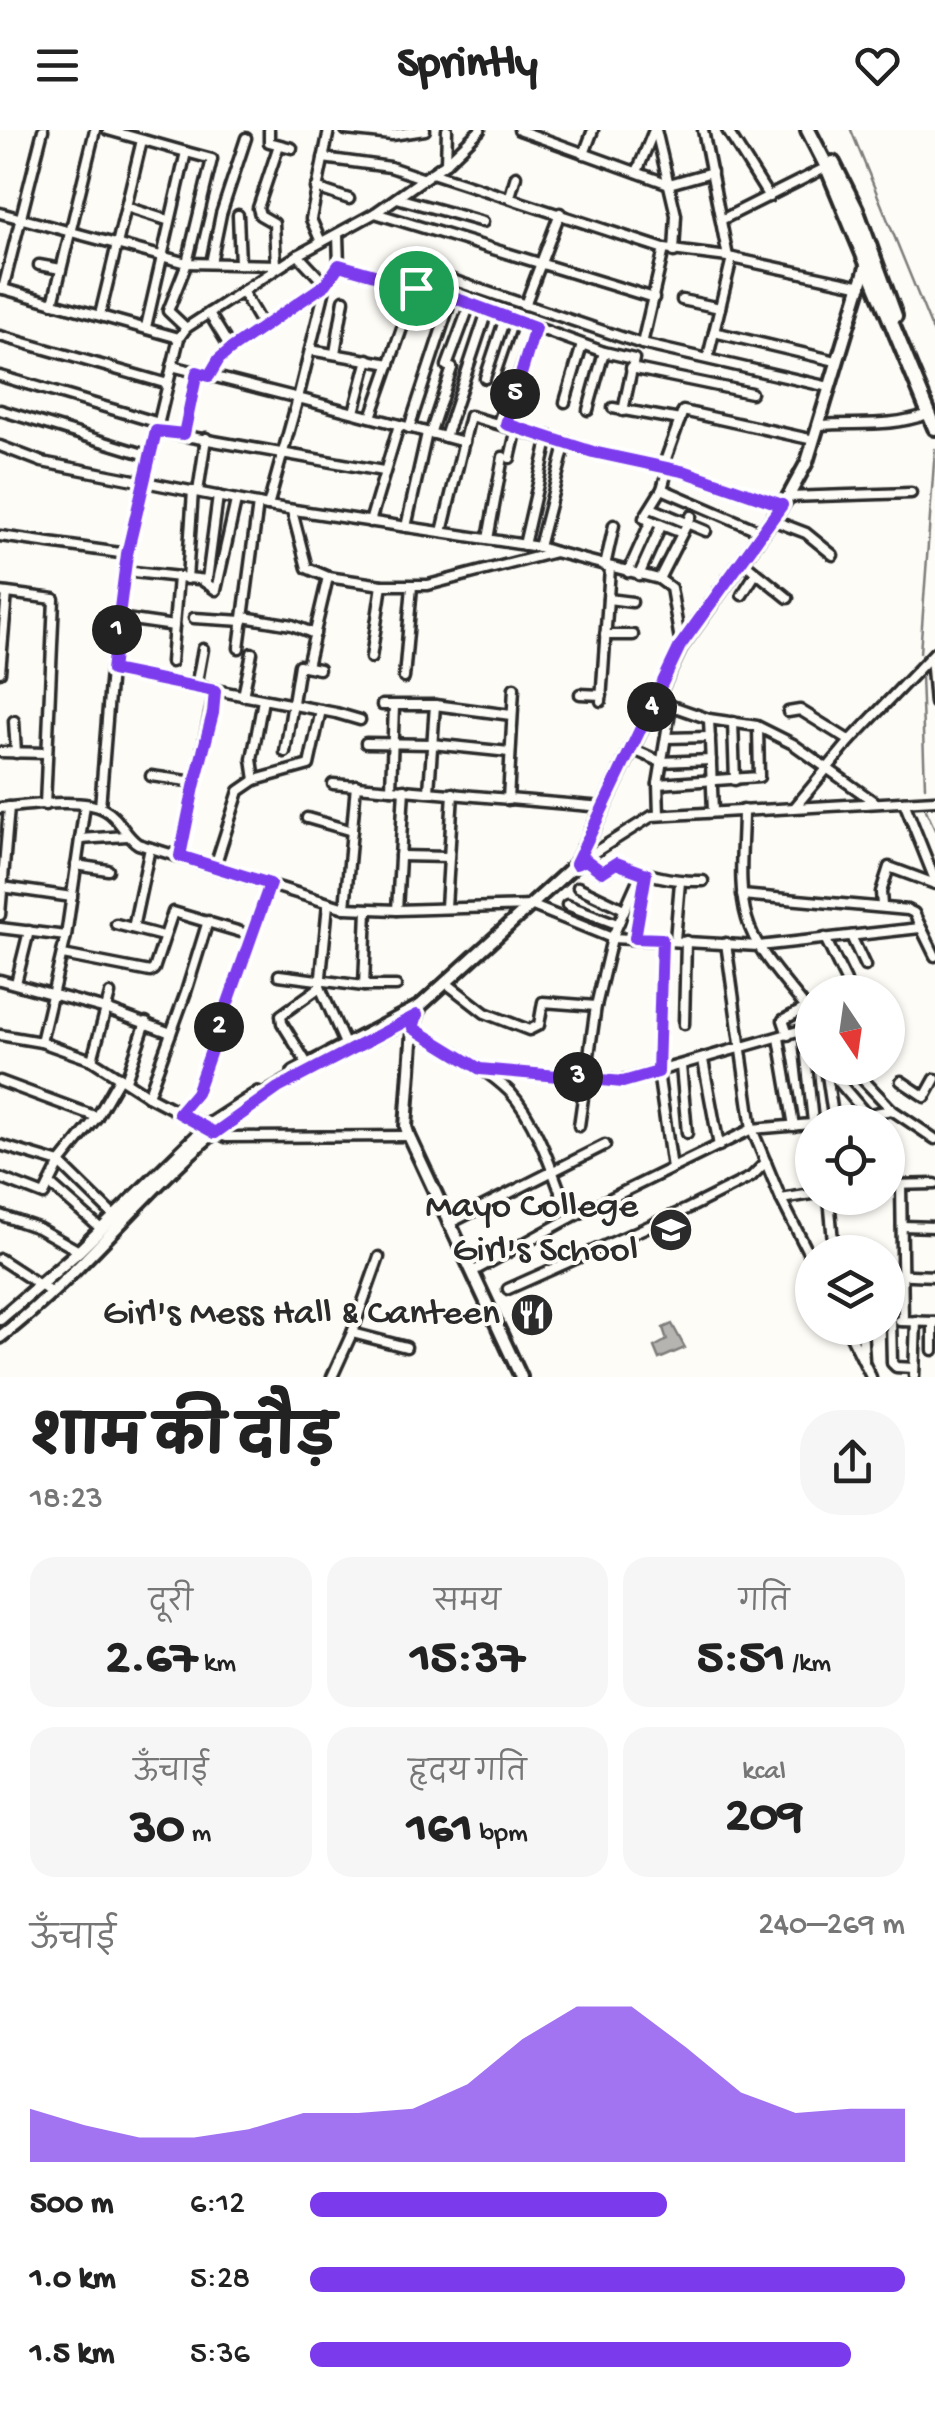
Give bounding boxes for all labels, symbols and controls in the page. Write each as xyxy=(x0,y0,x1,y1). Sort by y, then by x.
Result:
icon: menu xyxy=(30,38,85,93)
icon: heart xyxy=(850,38,905,93)
text: Sprintly xyxy=(397,39,538,92)
pin xyxy=(374,246,459,331)
icon: arrive xyxy=(389,261,444,316)
pin: 5 xyxy=(490,369,540,419)
text: 5 xyxy=(508,377,522,410)
pin: 1 xyxy=(92,605,142,655)
text: 1 xyxy=(111,613,123,646)
pin: 4 xyxy=(627,682,677,732)
text: 4 xyxy=(645,690,659,723)
north arrow xyxy=(795,975,905,1085)
map controls xyxy=(795,975,905,1345)
pin: 2 xyxy=(194,1002,244,1052)
text: 2 xyxy=(212,1010,226,1043)
pin: 3 xyxy=(553,1052,603,1102)
text: 3 xyxy=(571,1060,585,1093)
button: locate xyxy=(795,1105,905,1215)
place label: Mayo College Girl's School xyxy=(425,1186,638,1274)
school or university icon: Mayo College Girl's School xyxy=(648,1207,694,1253)
button: layers xyxy=(795,1235,905,1345)
restaurant icon: Girl's Mess Hall & Canteen xyxy=(509,1292,555,1338)
place label: Girl's Mess Hall & Canteen xyxy=(103,1293,500,1337)
button: share xyxy=(800,1410,905,1515)
text: शाम की दौड़ xyxy=(30,1411,336,1475)
text: 18:23 xyxy=(30,1481,103,1519)
text: दूरी xyxy=(149,1588,193,1621)
text: समय xyxy=(434,1588,501,1621)
text: गति xyxy=(739,1588,790,1621)
text: 2.67 xyxy=(106,1631,197,1690)
text: 15:37 xyxy=(410,1631,525,1690)
text: 5:51 xyxy=(697,1631,786,1690)
text: km xyxy=(197,1648,236,1681)
text: /km xyxy=(786,1648,831,1681)
text: kcal xyxy=(742,1756,786,1789)
text: ऊँचाई xyxy=(133,1758,208,1791)
text: हृदय गति xyxy=(408,1758,527,1791)
text: 209 xyxy=(725,1789,803,1848)
text: 30 xyxy=(130,1801,185,1860)
text: 161 xyxy=(407,1801,473,1860)
text: m xyxy=(185,1818,211,1851)
text: bpm xyxy=(473,1818,528,1851)
text: 240–269 m xyxy=(758,1907,905,1945)
text: ऊँचाई xyxy=(30,1923,116,1961)
text: 500 m xyxy=(30,2186,113,2224)
text: 6:12 xyxy=(190,2186,245,2224)
text: 1.0 km xyxy=(30,2261,116,2299)
text: 5:28 xyxy=(190,2261,250,2299)
text: 1.5 km xyxy=(30,2336,114,2374)
text: 5:36 xyxy=(190,2336,250,2374)

